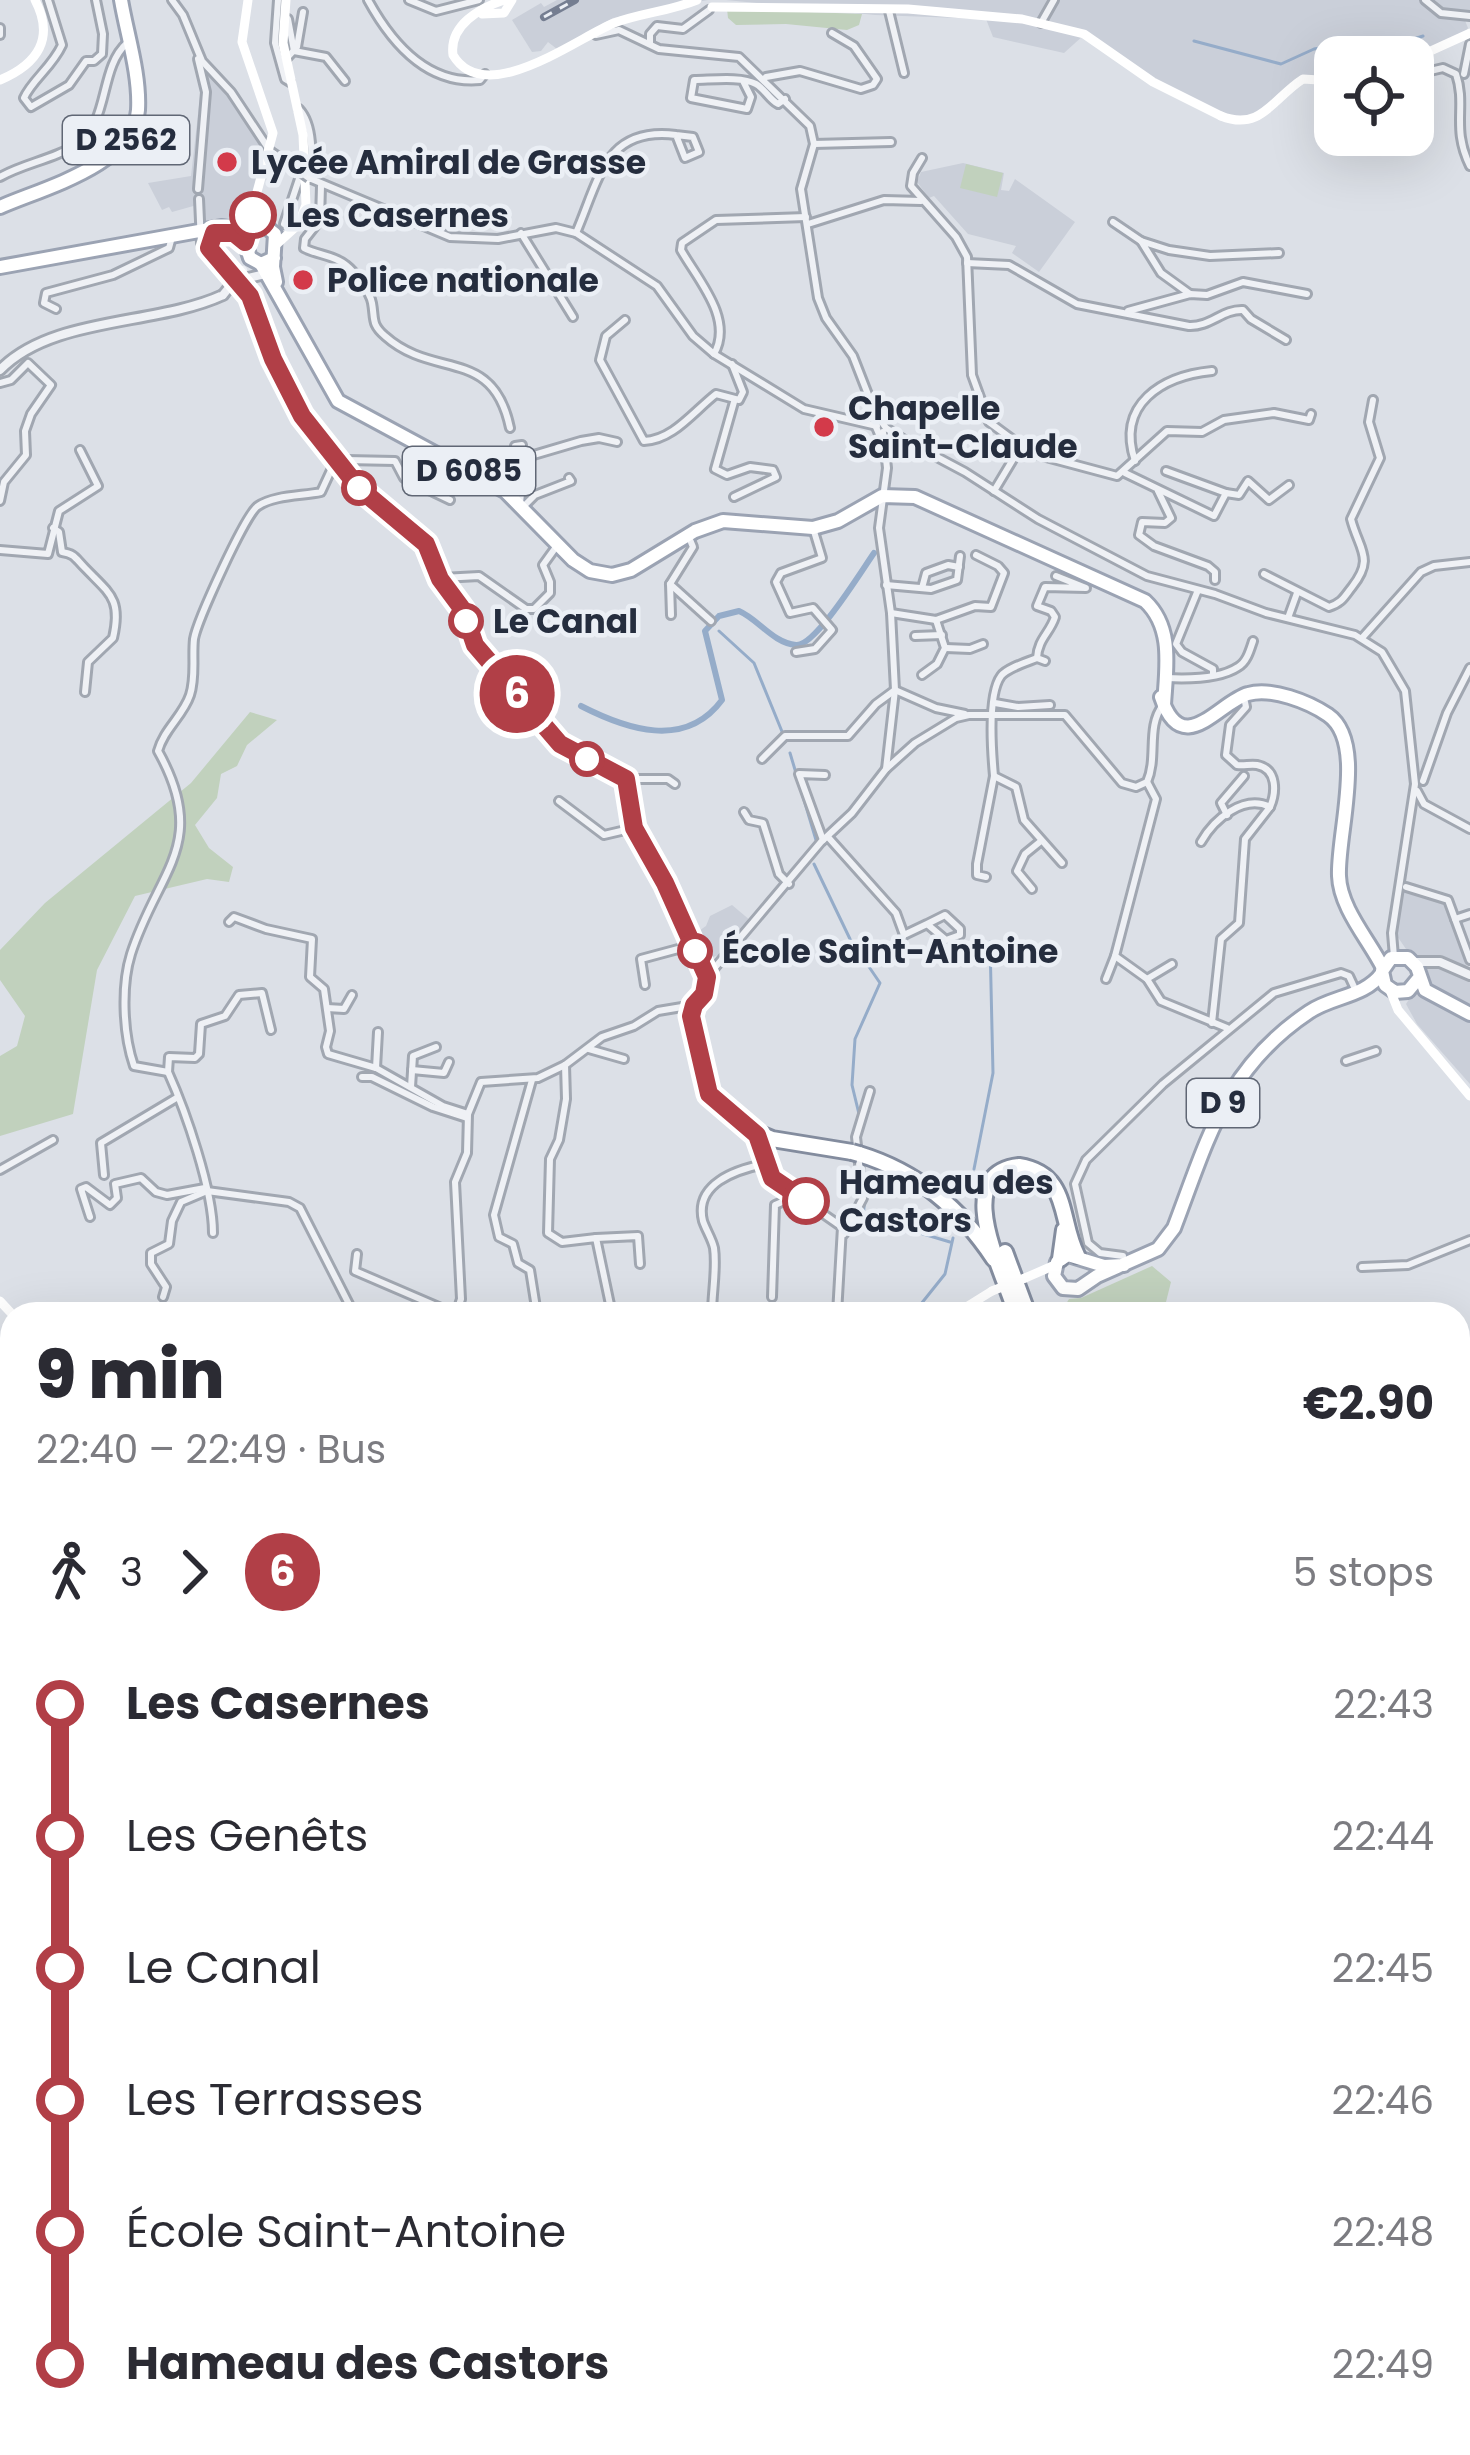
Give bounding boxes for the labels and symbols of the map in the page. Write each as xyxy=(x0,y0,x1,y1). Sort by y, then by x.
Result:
road number: D 2562 xyxy=(63,116,189,164)
place label: Lycée Amiral de Grasse xyxy=(251,139,646,186)
marker: Lycée Amiral de Grasse xyxy=(214,149,240,175)
place label: Les Casernes xyxy=(286,192,509,239)
marker: Les Casernes xyxy=(231,193,275,237)
place label: Police nationale xyxy=(327,257,599,304)
marker: Police nationale xyxy=(290,267,316,293)
place label: Chapelle Saint-Claude xyxy=(848,385,1077,470)
marker: Chapelle Saint-Claude xyxy=(811,414,837,440)
road number: D 6085 xyxy=(403,447,535,495)
unlabelled marker xyxy=(343,472,375,504)
place label: Le Canal xyxy=(493,598,638,645)
marker: Le Canal xyxy=(450,605,482,637)
line badge: 6 xyxy=(478,655,556,733)
unlabelled marker xyxy=(571,743,603,775)
place label: École Saint-Antoine xyxy=(722,928,1058,975)
marker: École Saint-Antoine xyxy=(679,935,711,967)
road number: D 9 xyxy=(1187,1079,1259,1127)
place label: Hameau des Castors xyxy=(839,1159,1054,1244)
marker: Hameau des Castors xyxy=(784,1179,828,1223)

